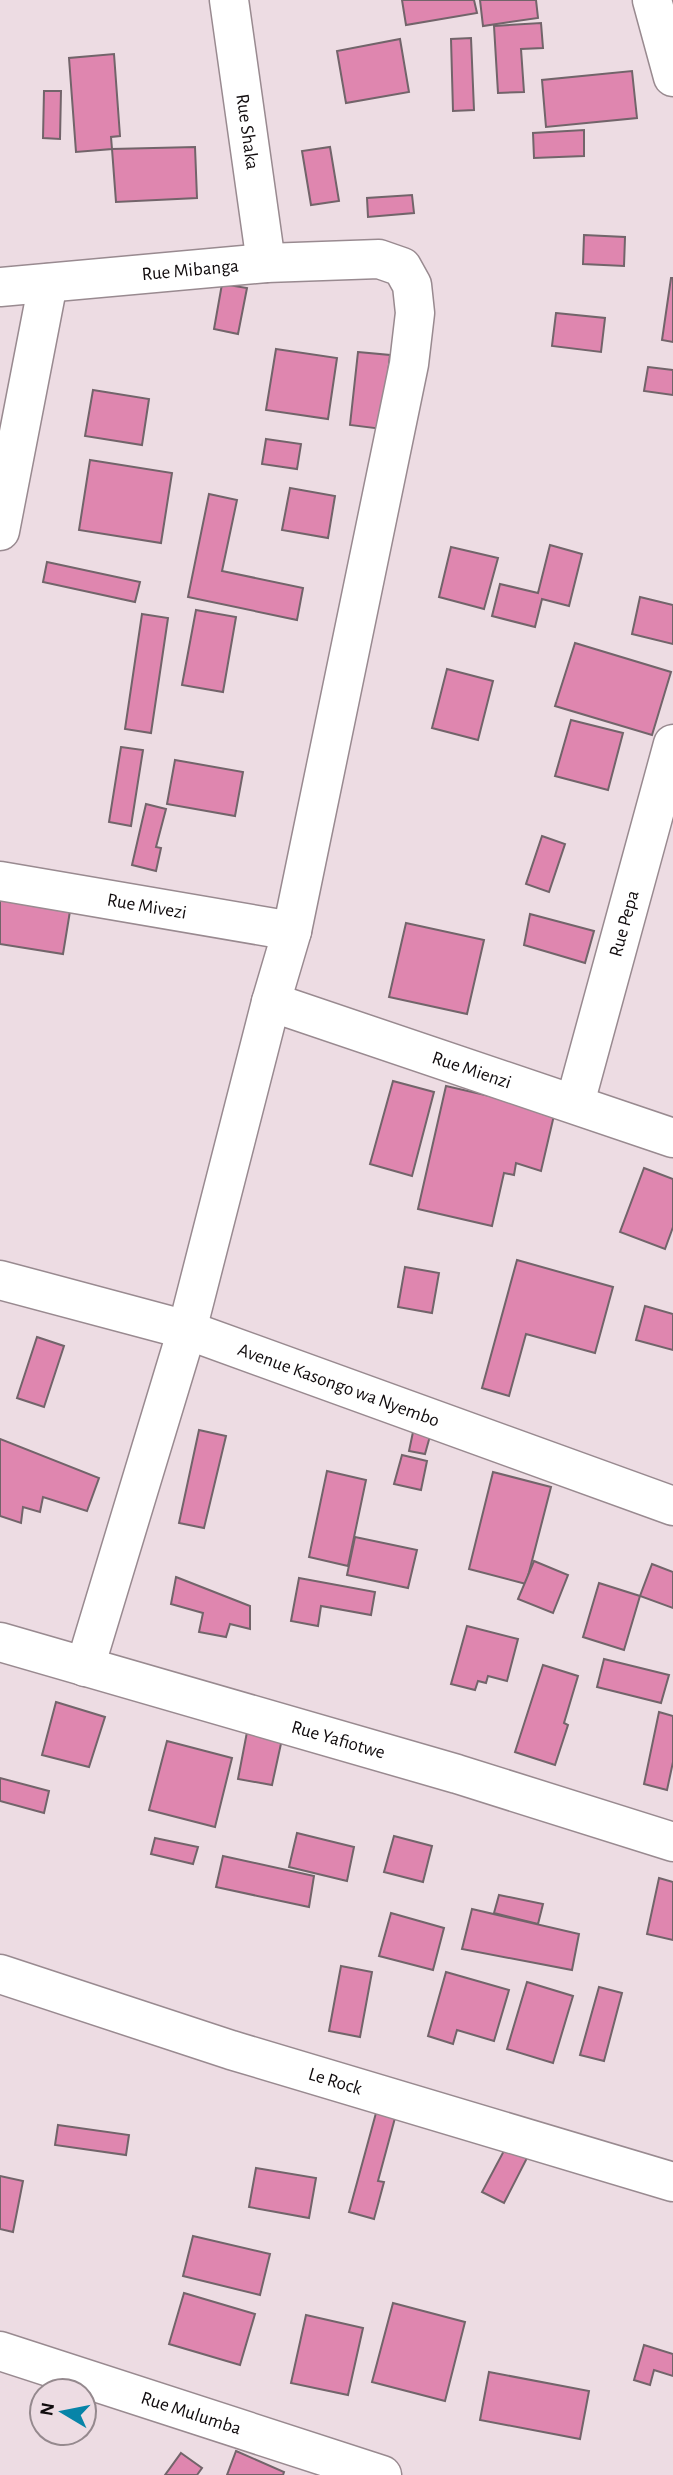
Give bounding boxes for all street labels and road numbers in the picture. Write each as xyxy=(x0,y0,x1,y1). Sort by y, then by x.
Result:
street label: Rue Shaka xyxy=(233,93,262,171)
street label: Rue Mibanga xyxy=(141,256,240,284)
street label: Rue Pepa xyxy=(606,888,642,959)
street label: Rue Mivezi xyxy=(106,890,188,922)
street label: Rue Mienzi xyxy=(430,1048,514,1092)
street label: Avenue Kasongo wa Nyembo xyxy=(235,1340,442,1430)
street label: Rue Yafiotwe xyxy=(289,1717,387,1762)
street label: Le Rock xyxy=(306,2064,365,2098)
street label: Rue Mulumba xyxy=(139,2388,244,2438)

